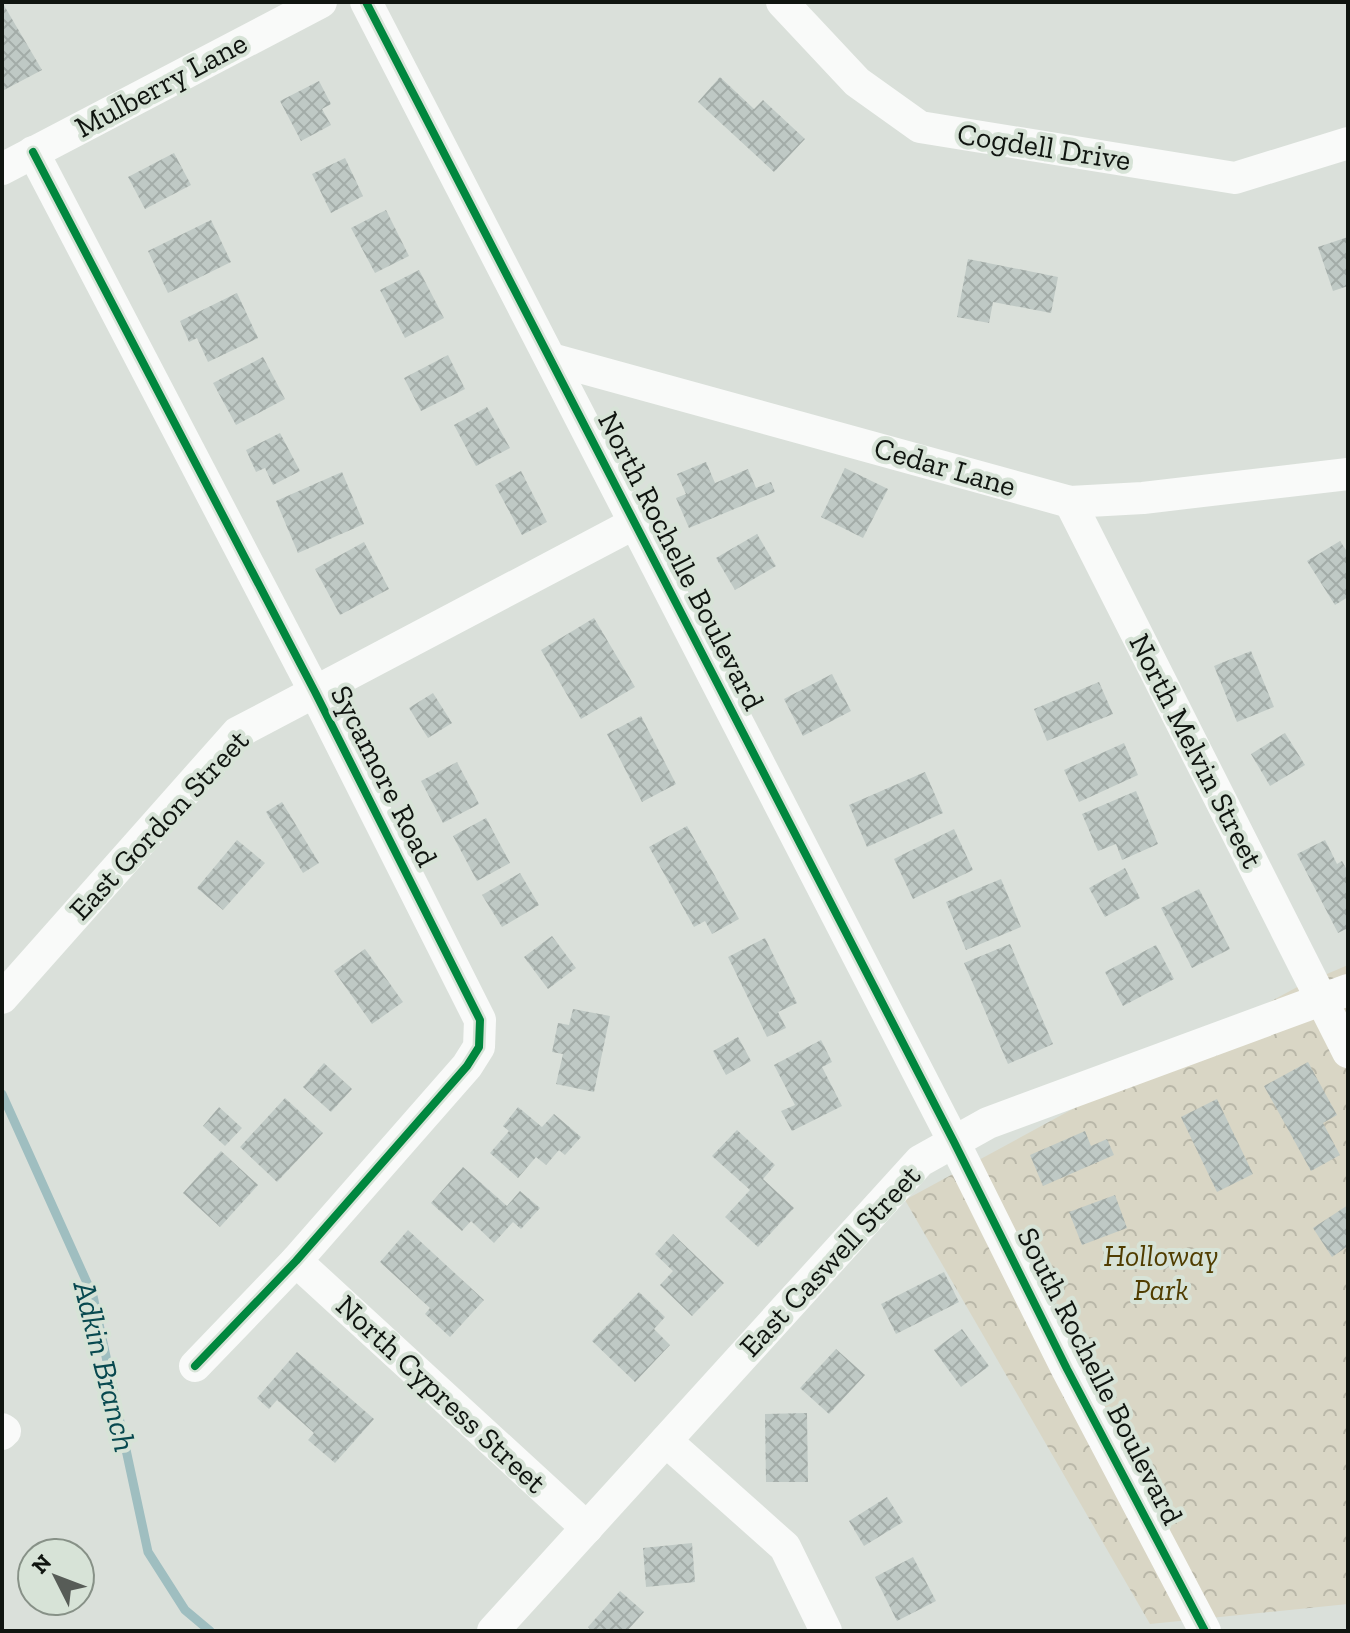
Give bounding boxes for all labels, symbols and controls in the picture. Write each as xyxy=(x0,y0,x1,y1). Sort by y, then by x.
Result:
street label: Mulberry Lane xyxy=(69,25,253,145)
street label: Cogdell Drive xyxy=(955,116,1133,178)
street label: North Rochelle Boulevard xyxy=(590,406,772,717)
street label: Cedar Lane xyxy=(870,430,1020,504)
street label: North Melvin Street xyxy=(1121,628,1271,874)
street label: Sycamore Road xyxy=(323,679,445,873)
street label: East Gordon Street xyxy=(62,722,256,928)
street label: East Caswell Street xyxy=(732,1158,928,1364)
street label: South Rochelle Boulevard xyxy=(1009,1221,1191,1531)
park label: Holloway Park xyxy=(1104,1238,1218,1308)
water label: Adkin Branch xyxy=(65,1276,145,1455)
street label: North Cypress Street xyxy=(329,1287,553,1501)
north arrow xyxy=(16,1537,96,1617)
text: N xyxy=(26,1549,57,1579)

